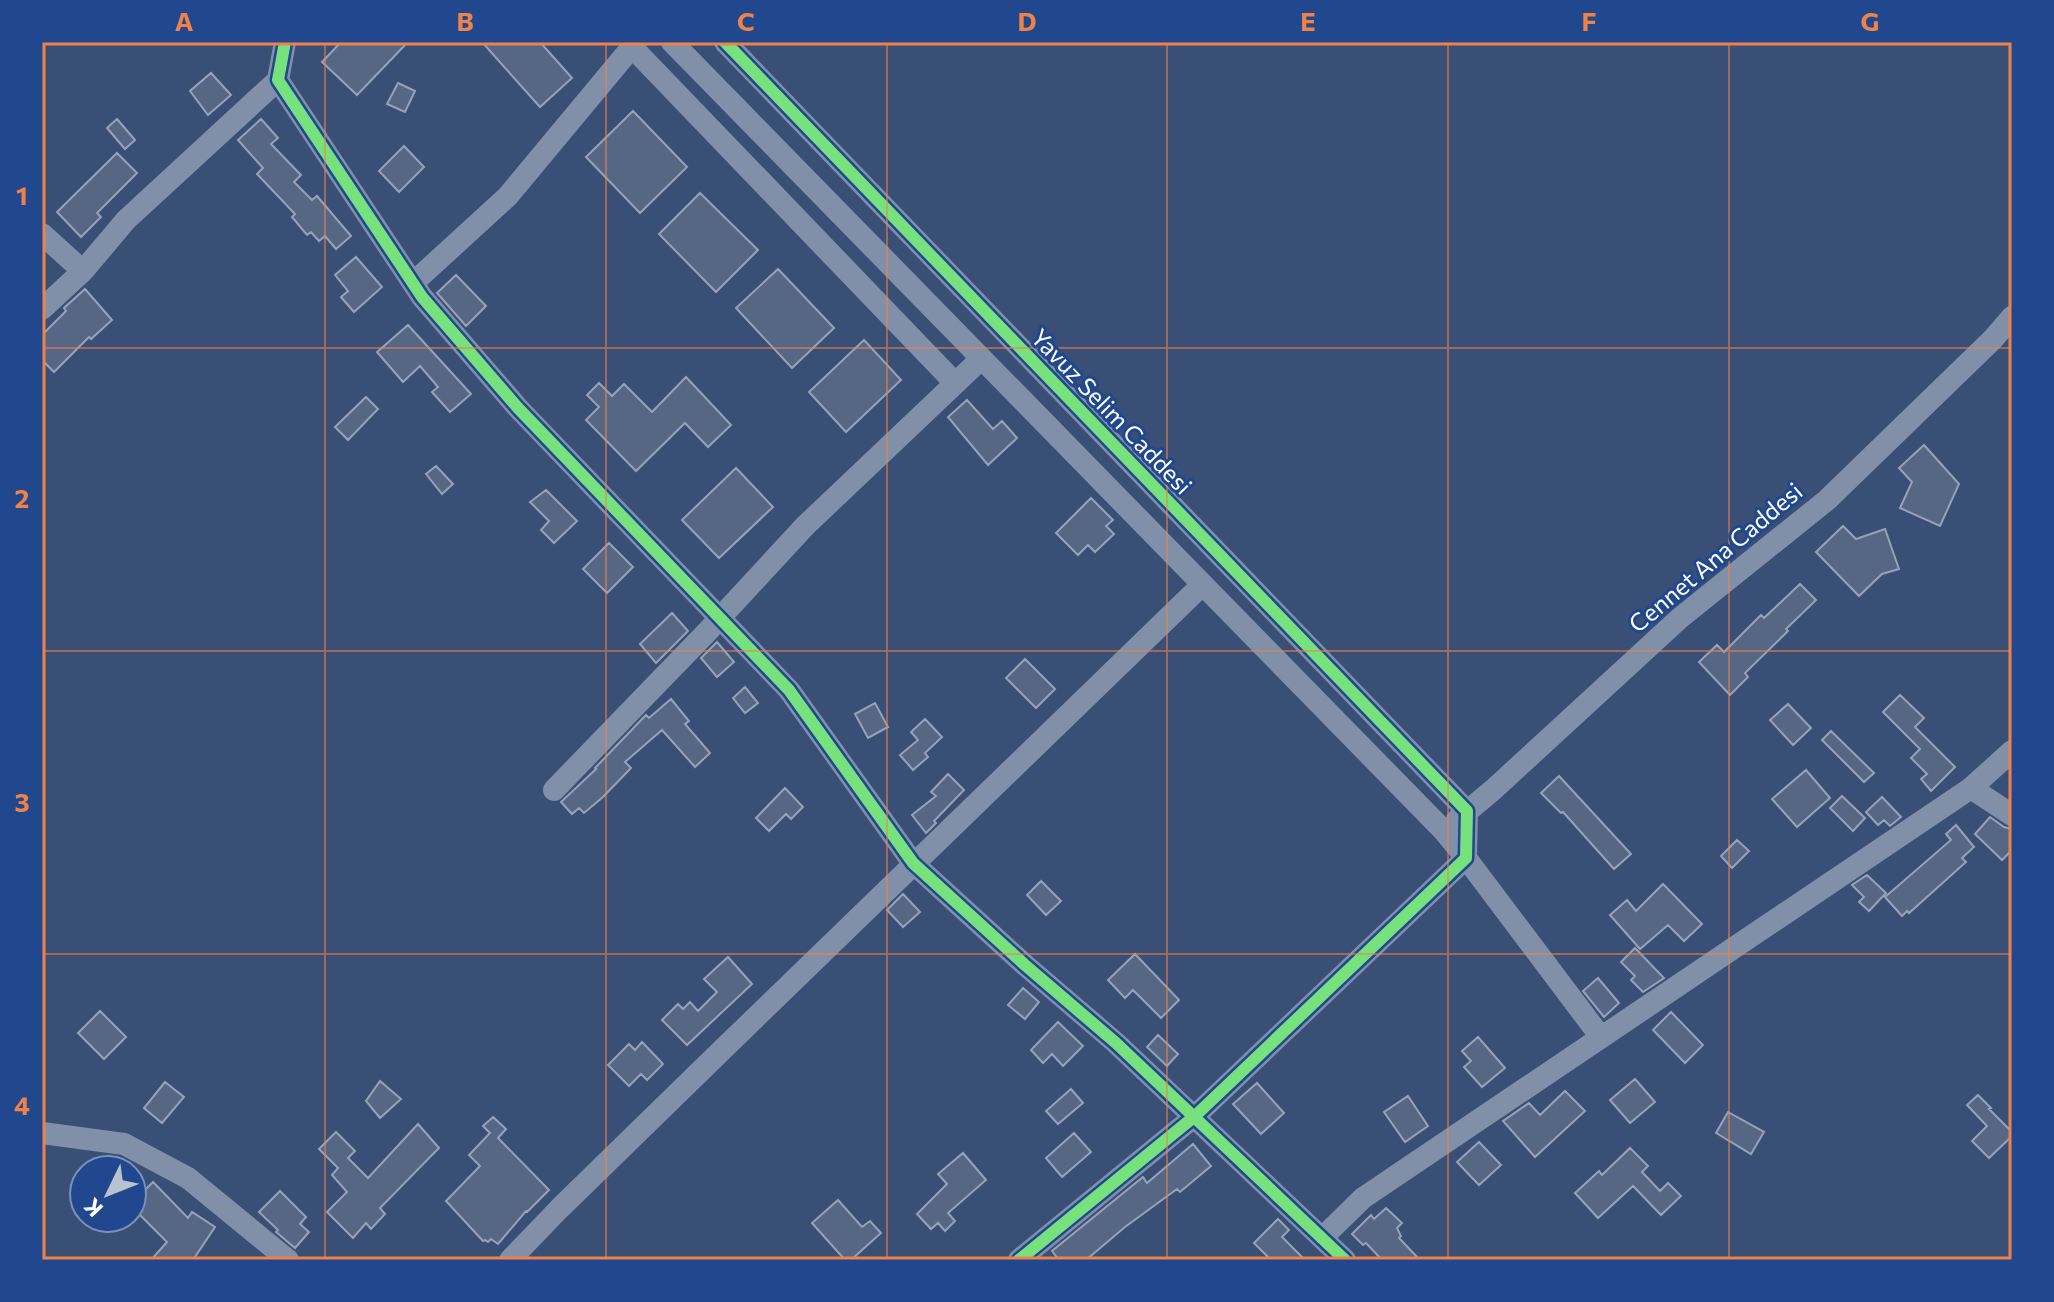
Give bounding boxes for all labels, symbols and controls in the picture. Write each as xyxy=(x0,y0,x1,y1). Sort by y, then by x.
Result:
text: A xyxy=(175,5,194,36)
text: B xyxy=(456,5,474,36)
text: C xyxy=(737,5,755,36)
text: D xyxy=(1017,5,1037,36)
text: E xyxy=(1300,5,1316,36)
text: F xyxy=(1581,5,1597,36)
text: G xyxy=(1861,5,1879,36)
text: 1 xyxy=(16,179,28,210)
street label: Yavuz Selim Caddesi xyxy=(1026,322,1198,500)
street label: Cennet Ana Caddesi xyxy=(1622,476,1808,638)
text: 2 xyxy=(15,482,29,513)
text: 3 xyxy=(14,786,30,817)
text: 4 xyxy=(14,1089,30,1120)
north arrow xyxy=(68,1154,148,1234)
text: K xyxy=(78,1193,108,1223)

